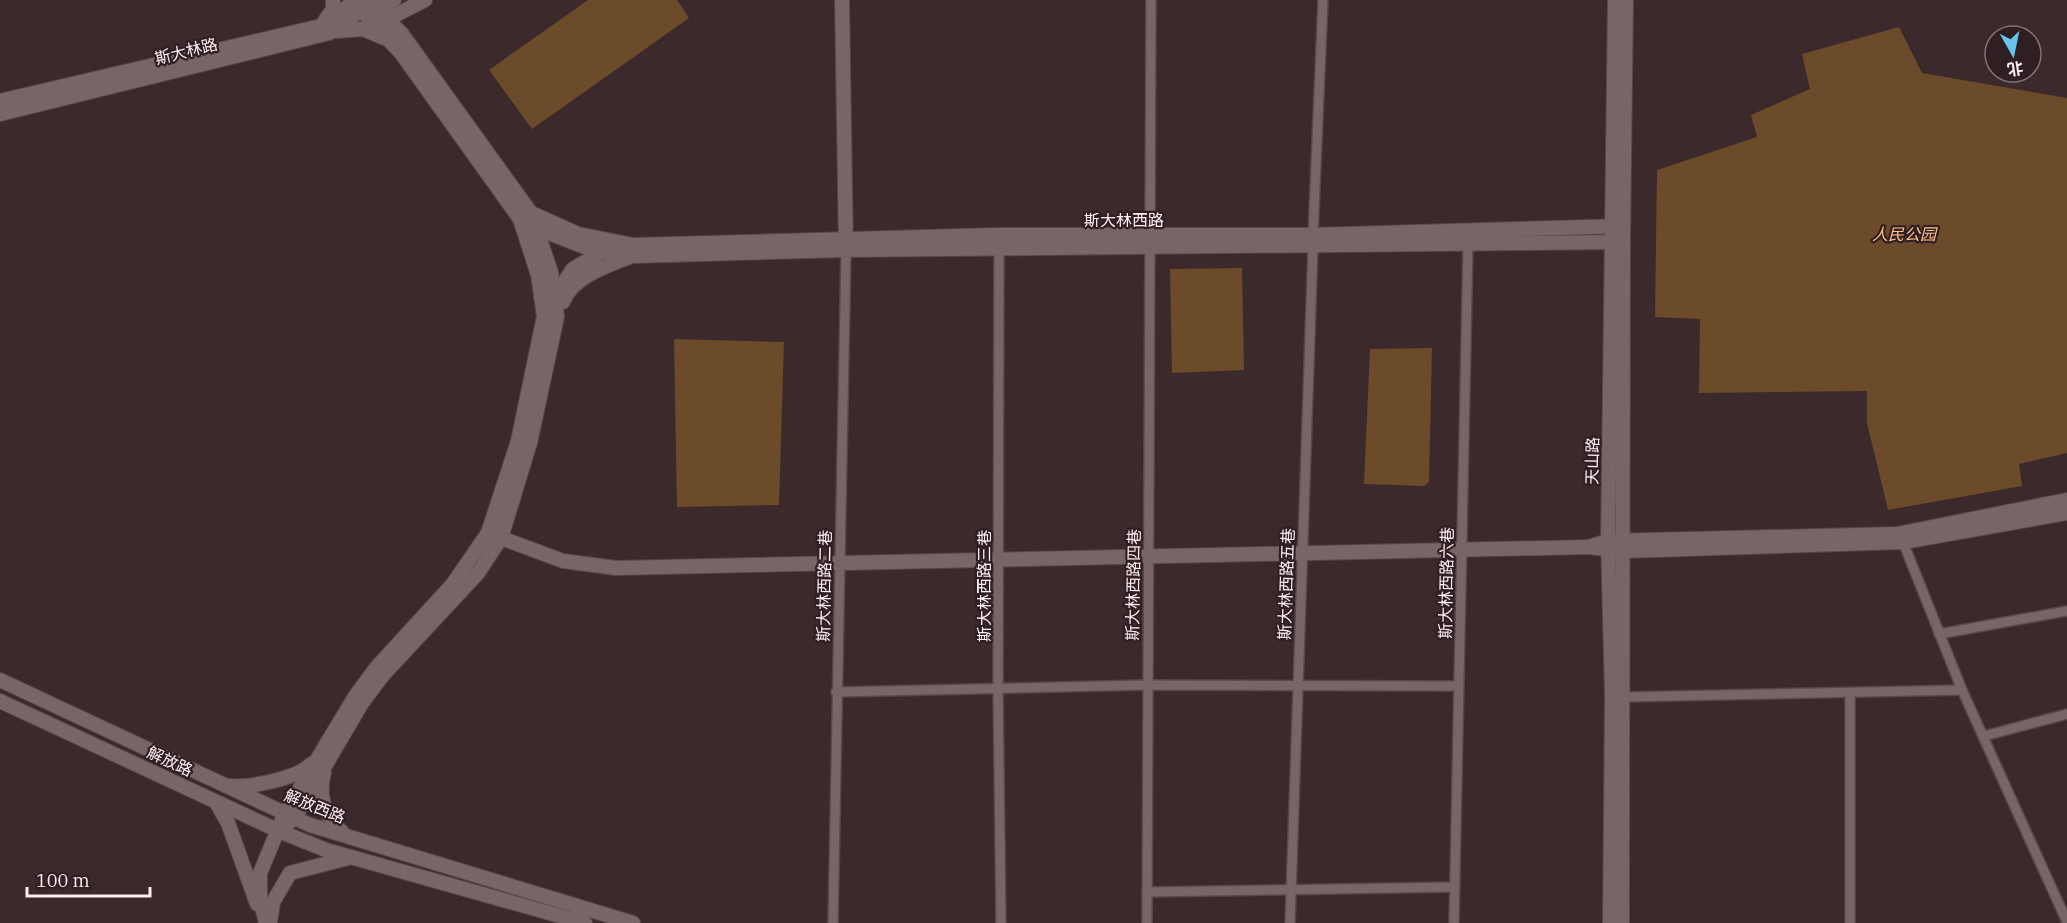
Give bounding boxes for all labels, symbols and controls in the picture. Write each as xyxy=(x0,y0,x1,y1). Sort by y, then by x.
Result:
north arrow xyxy=(1983,24,2043,84)
street label: 斯大林路 xyxy=(153,34,219,68)
text: 北 xyxy=(2006,58,2025,80)
street label: 斯大林西路 xyxy=(1084,210,1164,230)
park label: 人民公园 xyxy=(1872,224,1938,244)
street label: 天山路 xyxy=(1582,437,1602,485)
street label: 斯大林西路六巷 xyxy=(1435,527,1457,639)
street label: 斯大林西路五巷 xyxy=(1274,528,1298,640)
street label: 斯大林西路四巷 xyxy=(1122,529,1144,641)
street label: 斯大林西路二巷 xyxy=(813,530,835,642)
street label: 斯大林西路三巷 xyxy=(974,530,994,642)
street label: 解放路 xyxy=(144,742,196,780)
street label: 解放西路 xyxy=(282,785,348,827)
scale bar xyxy=(27,860,150,898)
text: 100 m xyxy=(36,869,90,892)

